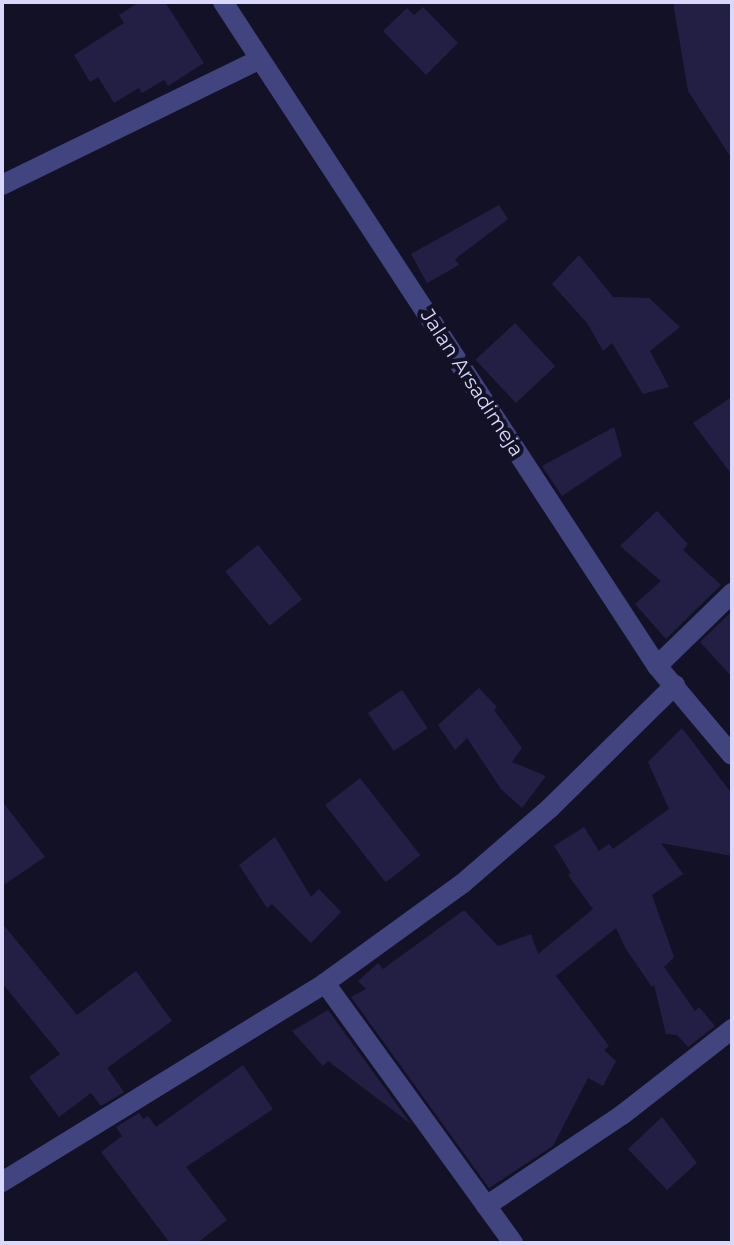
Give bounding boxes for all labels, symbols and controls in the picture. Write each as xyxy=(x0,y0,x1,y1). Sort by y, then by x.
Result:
street label: Jalan Arsadimeja xyxy=(415,305,529,461)

